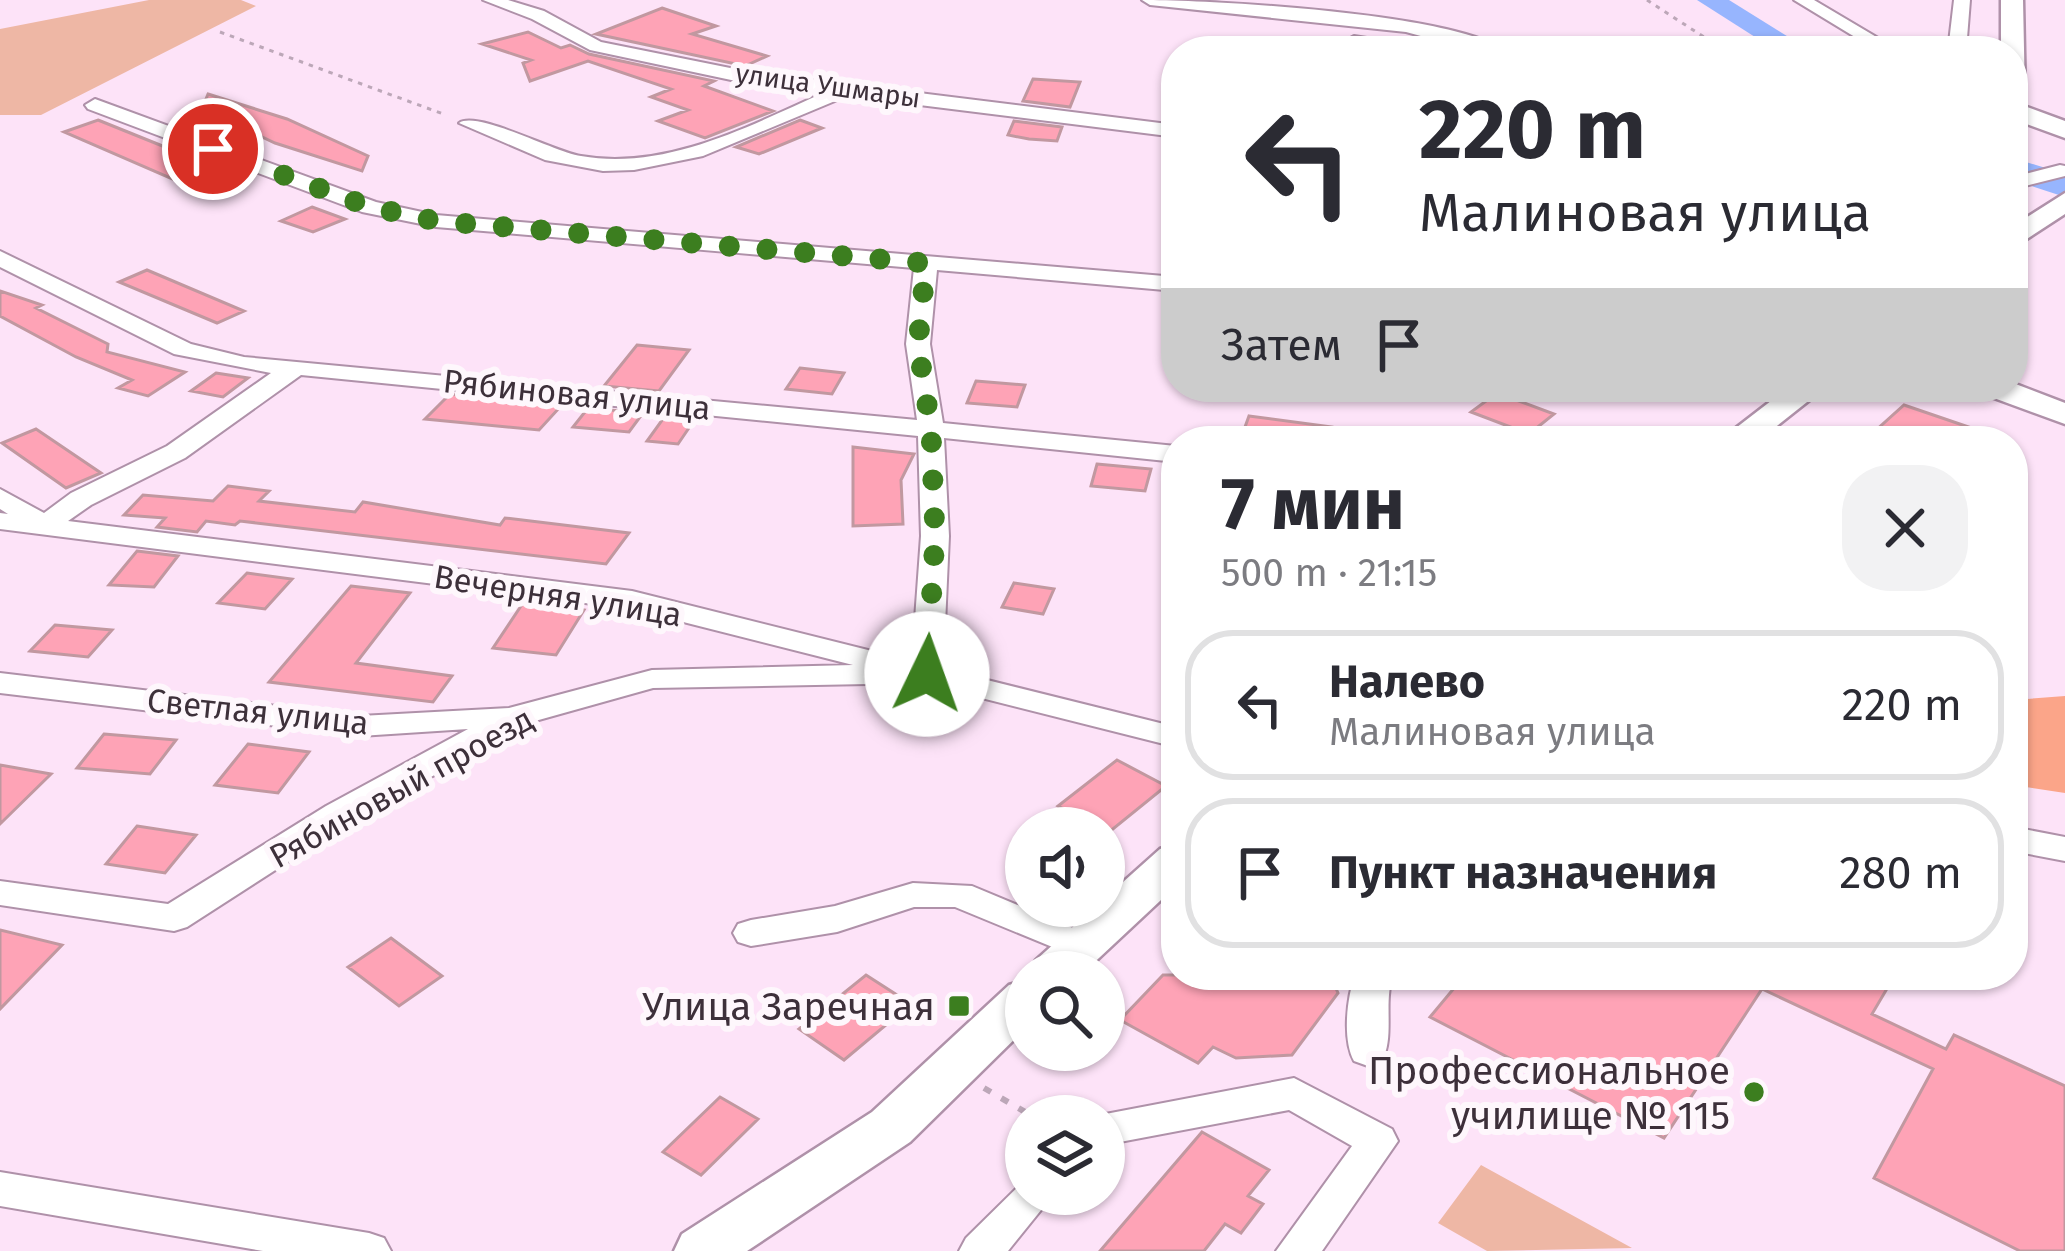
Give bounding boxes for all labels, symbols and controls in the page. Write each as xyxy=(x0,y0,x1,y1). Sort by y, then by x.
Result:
street label: улица Ушмары xyxy=(734,57,922,115)
text: 220 m xyxy=(1419,79,1646,180)
icon: left xyxy=(1221,84,1377,240)
pin xyxy=(162,98,264,200)
icon: arrive xyxy=(180,116,246,182)
text: Малиновая улица xyxy=(1419,181,1871,245)
icon: arrive xyxy=(1366,312,1432,378)
text: Затем xyxy=(1221,318,1342,372)
street label: Рябиновая улица xyxy=(441,361,713,429)
text: 7 мин xyxy=(1221,462,1405,548)
button: close xyxy=(1842,465,1968,591)
text: 500 m · 21:15 xyxy=(1221,550,1437,596)
street label: Вечерняя улица xyxy=(431,557,685,635)
position arrow xyxy=(864,611,990,737)
text: Налево xyxy=(1329,655,1485,709)
icon: left xyxy=(1227,672,1293,738)
text: 220 m xyxy=(1842,678,1962,732)
street label: Светлая улица xyxy=(145,680,371,744)
street label: Рябиновый проезд xyxy=(263,699,540,877)
text: Малиновая улица xyxy=(1329,709,1656,755)
map controls xyxy=(1005,807,1125,1215)
button: sound xyxy=(1005,807,1125,927)
icon: arrive xyxy=(1227,840,1293,906)
text: Пункт назначения xyxy=(1329,846,1717,900)
text: 280 m xyxy=(1839,846,1962,900)
button: search xyxy=(1005,951,1125,1071)
place label: Улица Заречная xyxy=(642,984,935,1030)
marker: Улица Заречная xyxy=(946,993,972,1019)
place label: Профессиональное училище № 115 xyxy=(1368,1048,1730,1139)
marker: Профессиональное училище № 115 xyxy=(1741,1079,1767,1105)
button: layers xyxy=(1005,1095,1125,1215)

